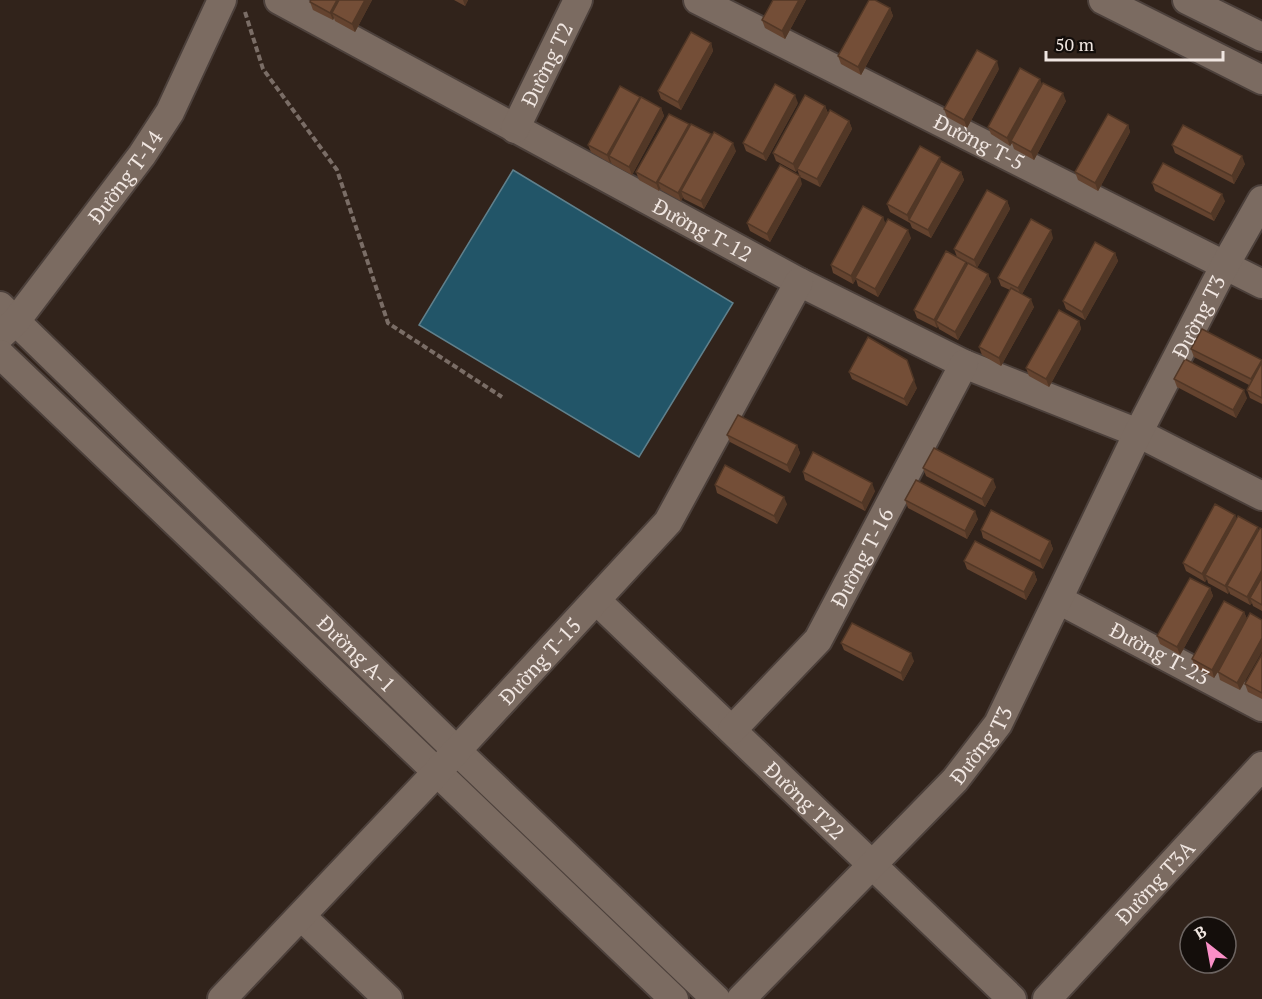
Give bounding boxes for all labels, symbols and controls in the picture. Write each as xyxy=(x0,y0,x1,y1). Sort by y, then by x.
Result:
street label: Đường T2 xyxy=(514,18,579,111)
scale bar xyxy=(1046,24,1223,62)
text: 50 m xyxy=(1055,32,1095,56)
street label: Đường T-5 xyxy=(929,107,1029,176)
street label: Đường T-14 xyxy=(81,124,169,229)
street label: Đường T-12 xyxy=(648,191,757,268)
street label: Đường T3 xyxy=(1165,270,1232,363)
street label: Đường T-16 xyxy=(824,503,900,612)
street label: Đường A-1 xyxy=(311,609,402,698)
street label: Đường T-15 xyxy=(492,611,587,710)
street label: Đường T-23 xyxy=(1105,615,1215,691)
street label: Đường T3 xyxy=(943,701,1019,790)
street label: Đường T22 xyxy=(759,755,851,846)
street label: Đường T3A xyxy=(1109,834,1201,930)
north arrow xyxy=(1178,915,1238,975)
text: B xyxy=(1190,920,1210,944)

